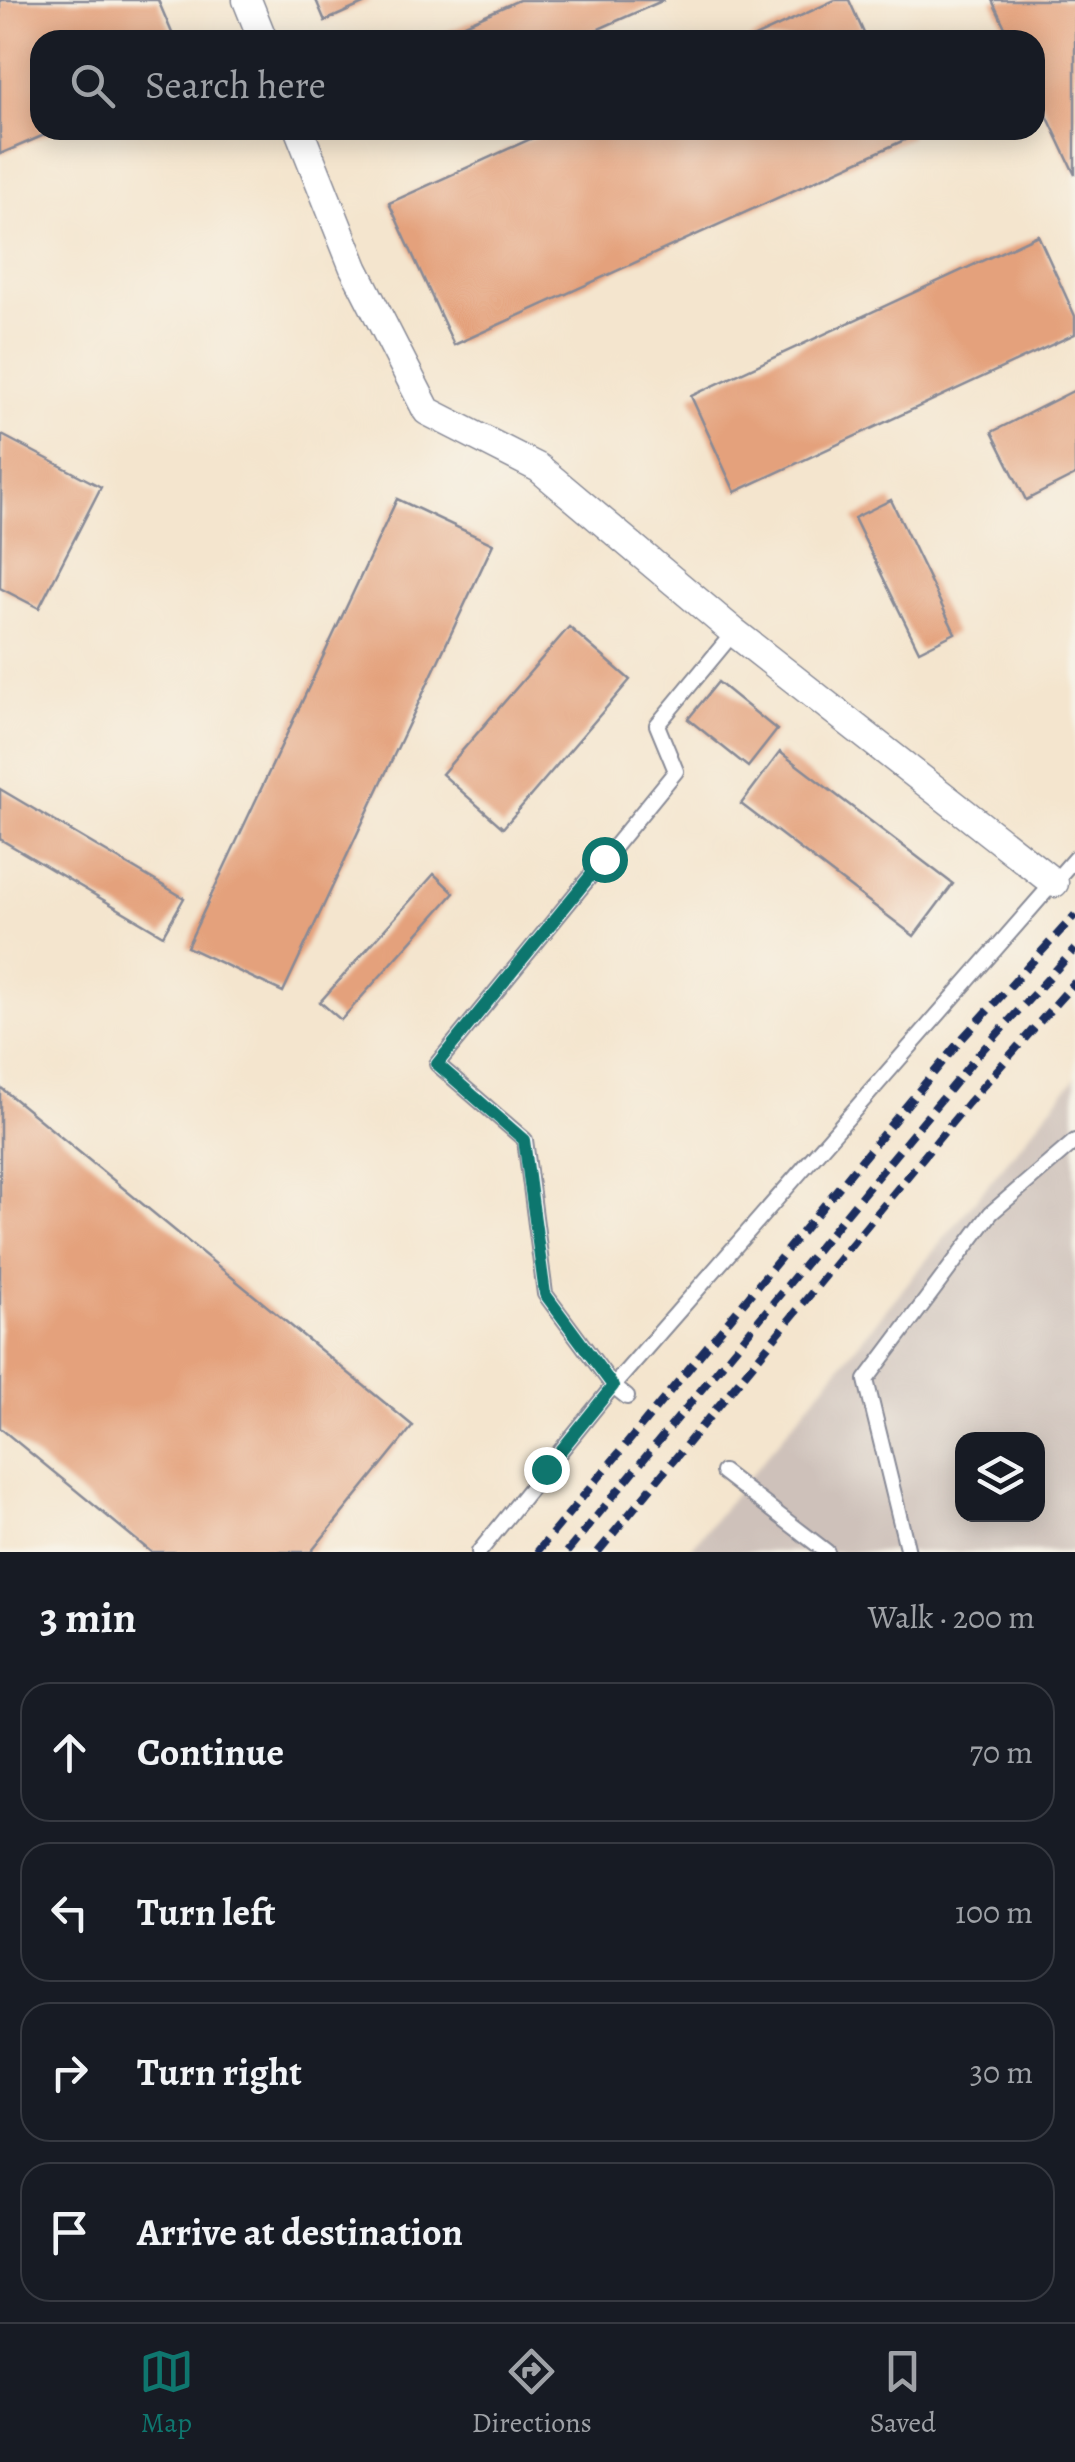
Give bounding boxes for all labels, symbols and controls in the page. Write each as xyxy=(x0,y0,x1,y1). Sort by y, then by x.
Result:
search box xyxy=(30,30,1045,140)
icon: search xyxy=(65,58,120,113)
text: Search here xyxy=(145,59,326,111)
route start xyxy=(582,837,628,883)
map controls xyxy=(955,1432,1045,1522)
button: layers xyxy=(955,1432,1045,1522)
route end xyxy=(524,1447,570,1493)
text: 3 min xyxy=(40,1589,136,1646)
text: Walk · 200 m xyxy=(868,1595,1035,1639)
icon: ahead xyxy=(42,1725,97,1780)
text: Continue xyxy=(137,1726,284,1778)
text: 70 m xyxy=(970,1730,1033,1774)
icon: left xyxy=(42,1885,97,1940)
text: Turn left xyxy=(137,1886,276,1938)
text: 100 m xyxy=(955,1890,1033,1934)
icon: right xyxy=(42,2045,97,2100)
text: Turn right xyxy=(137,2046,302,2098)
text: 30 m xyxy=(970,2050,1033,2094)
icon: arrive xyxy=(42,2205,97,2260)
text: Arrive at destination xyxy=(137,2206,463,2258)
tab: Map xyxy=(139,2344,194,2442)
tab: Directions xyxy=(472,2344,592,2442)
tab: Saved xyxy=(870,2344,936,2442)

